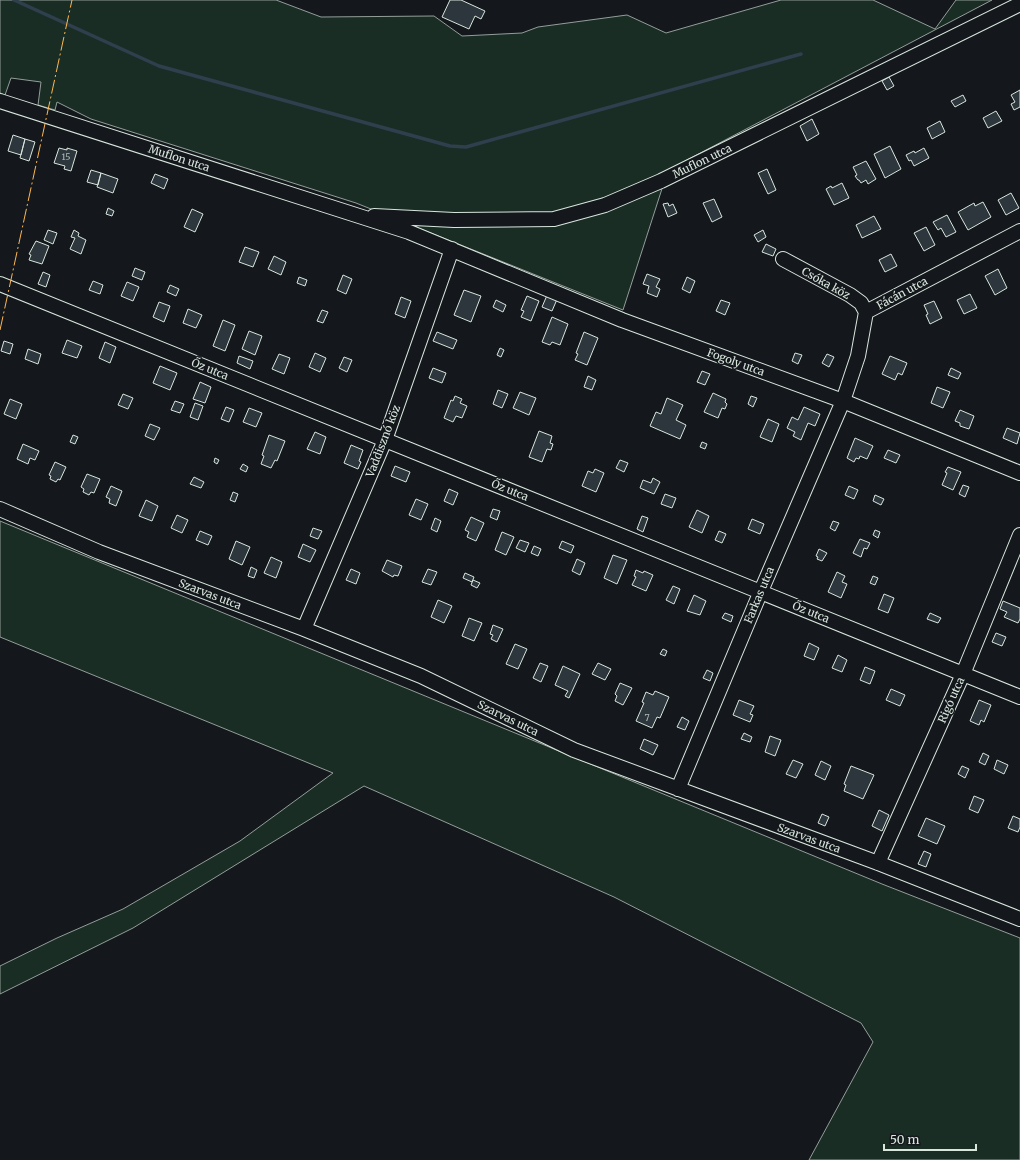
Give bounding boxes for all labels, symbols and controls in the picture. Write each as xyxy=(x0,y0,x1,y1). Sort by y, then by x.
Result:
street label: Muflon utca xyxy=(146,141,212,175)
street label: Muflon utca xyxy=(670,141,734,181)
house number: 15 xyxy=(61,151,71,162)
street label: Csóka köz xyxy=(799,264,853,302)
street label: Fácán utca xyxy=(874,274,930,312)
street label: Fogoly utca xyxy=(705,345,767,379)
street label: Őz utca xyxy=(189,355,231,383)
street label: Vaddisznó köz xyxy=(362,403,403,480)
street label: Őz utca xyxy=(489,476,531,504)
street label: Farkas utca xyxy=(741,565,777,625)
street label: Szarvas utca xyxy=(177,576,243,612)
street label: Őz utca xyxy=(790,598,832,626)
street label: Rigó utca xyxy=(935,675,967,725)
street label: Szarvas utca xyxy=(475,697,541,739)
house number: 7 xyxy=(644,712,650,723)
street label: Szarvas utca xyxy=(776,820,843,856)
scale bar xyxy=(884,1126,976,1152)
text: 50 m xyxy=(890,1132,919,1147)

